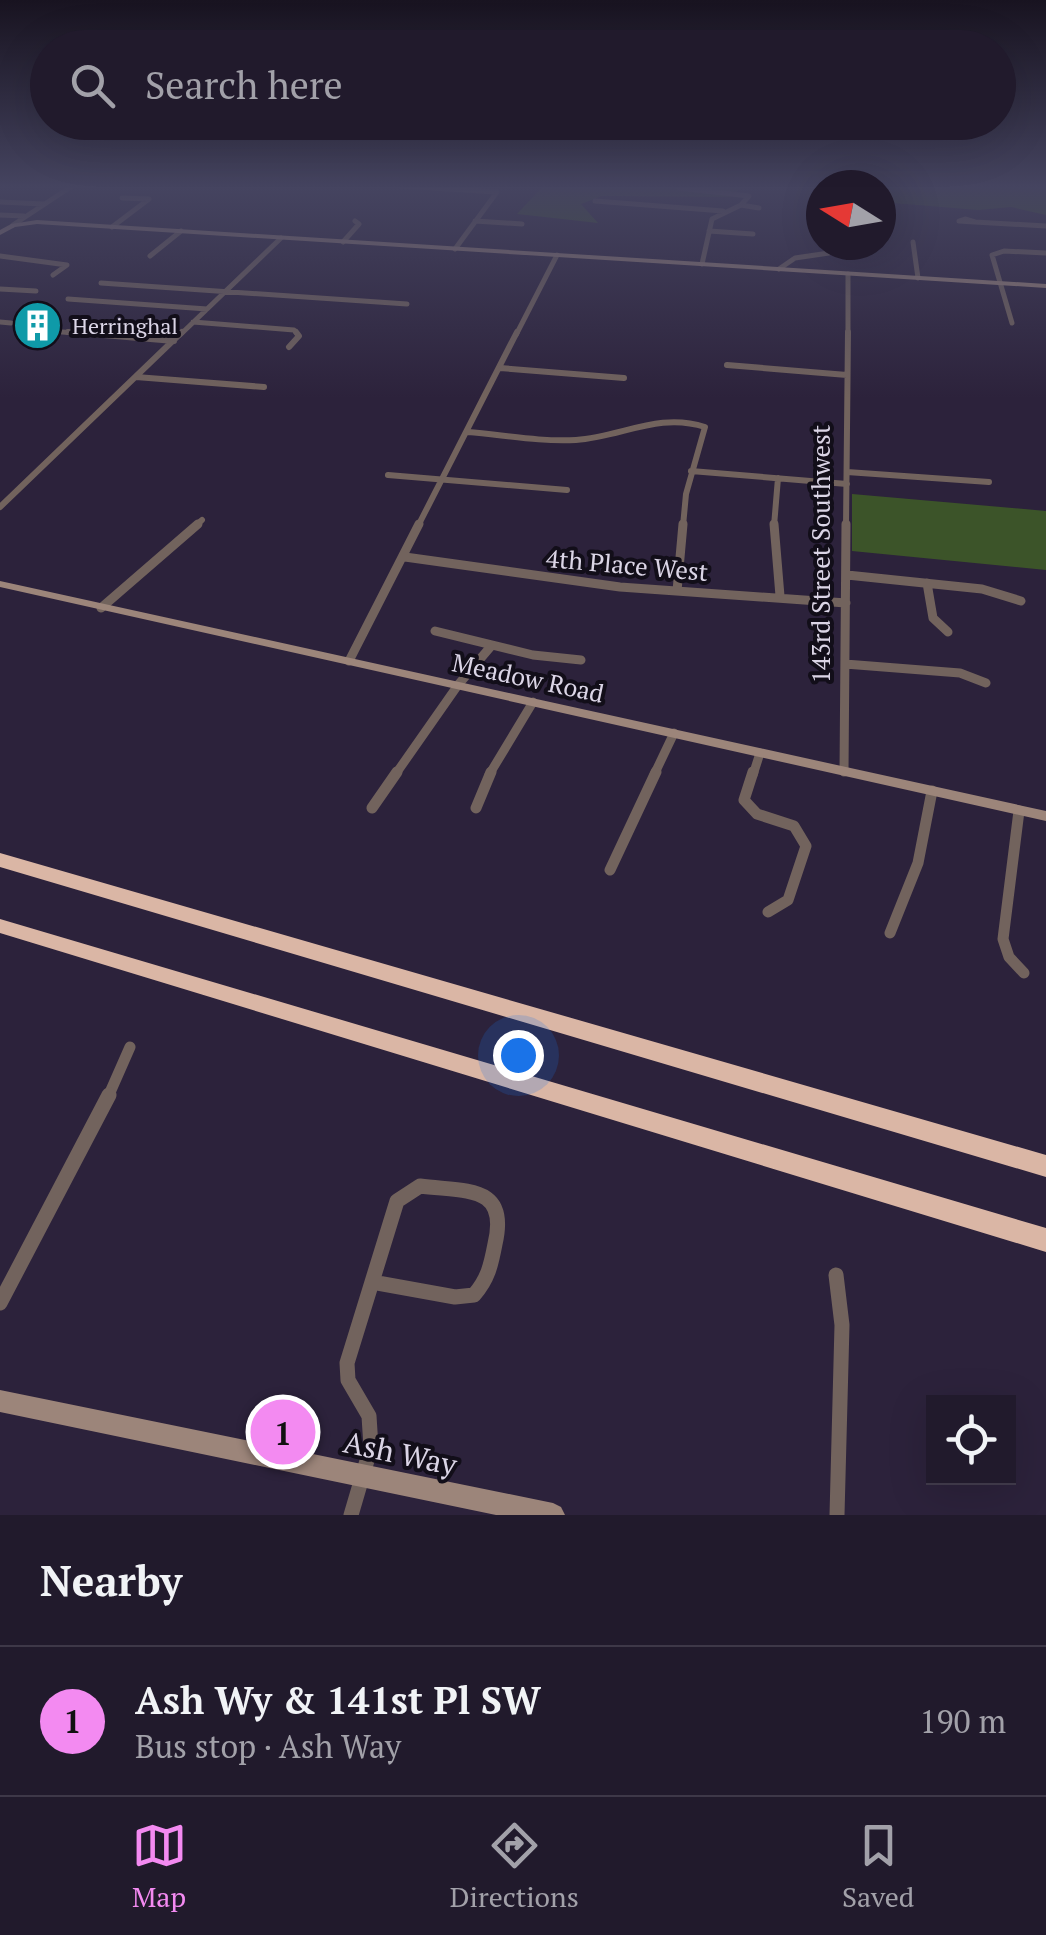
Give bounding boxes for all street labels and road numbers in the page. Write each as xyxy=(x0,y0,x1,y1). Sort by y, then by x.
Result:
street label: 143rd Street Southwest xyxy=(804,425,837,683)
street label: 4th Place West xyxy=(545,541,710,588)
street label: Meadow Road xyxy=(449,645,607,710)
street label: Ash Way xyxy=(340,1422,461,1485)

